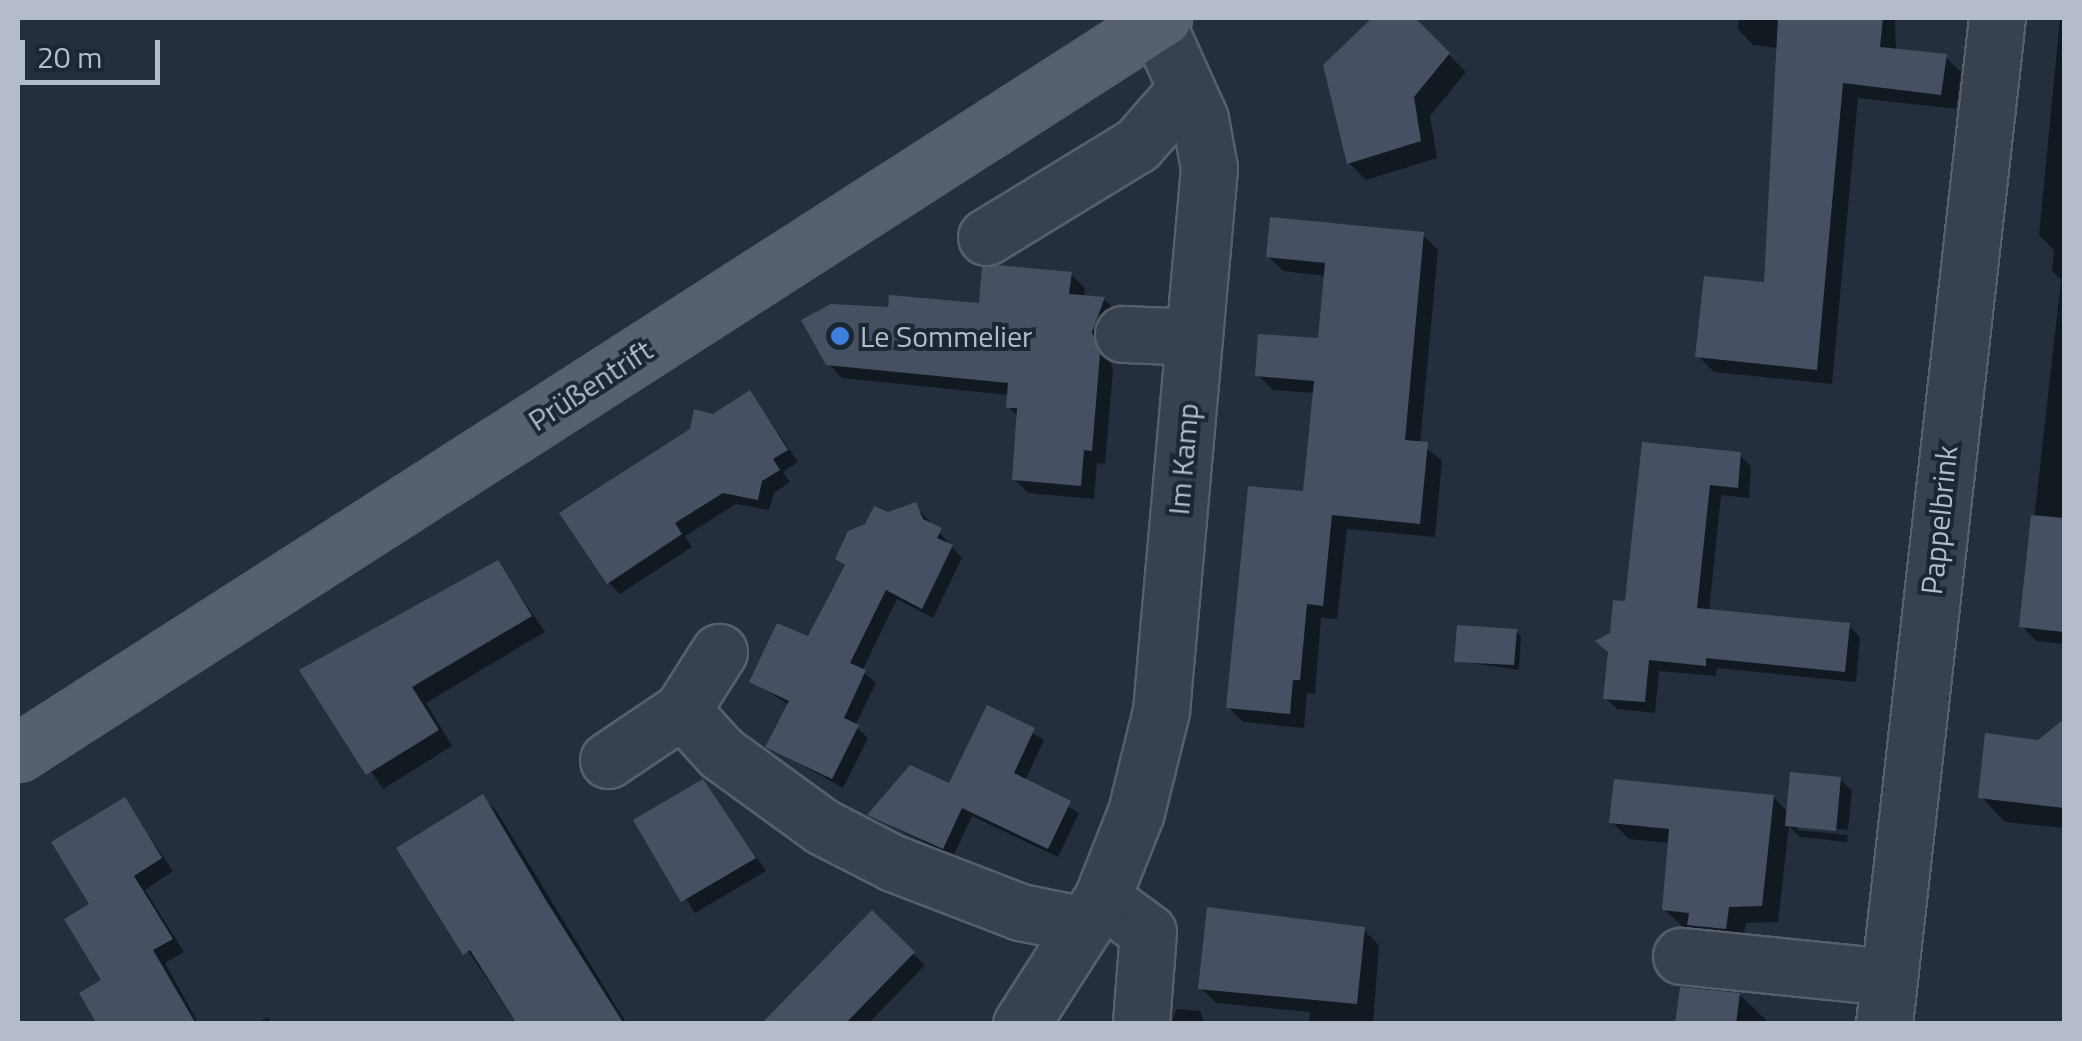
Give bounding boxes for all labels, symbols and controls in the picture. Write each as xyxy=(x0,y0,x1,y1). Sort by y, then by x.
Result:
scale bar xyxy=(25,20,165,82)
text: 20 m xyxy=(37,34,102,80)
place label: Le Sommelier xyxy=(860,318,1032,354)
marker: Le Sommelier xyxy=(829,325,851,347)
street label: Prüßentrift xyxy=(521,332,659,438)
street label: Im Kamp xyxy=(1160,402,1206,516)
street label: Pappelbrink xyxy=(1913,444,1965,596)

